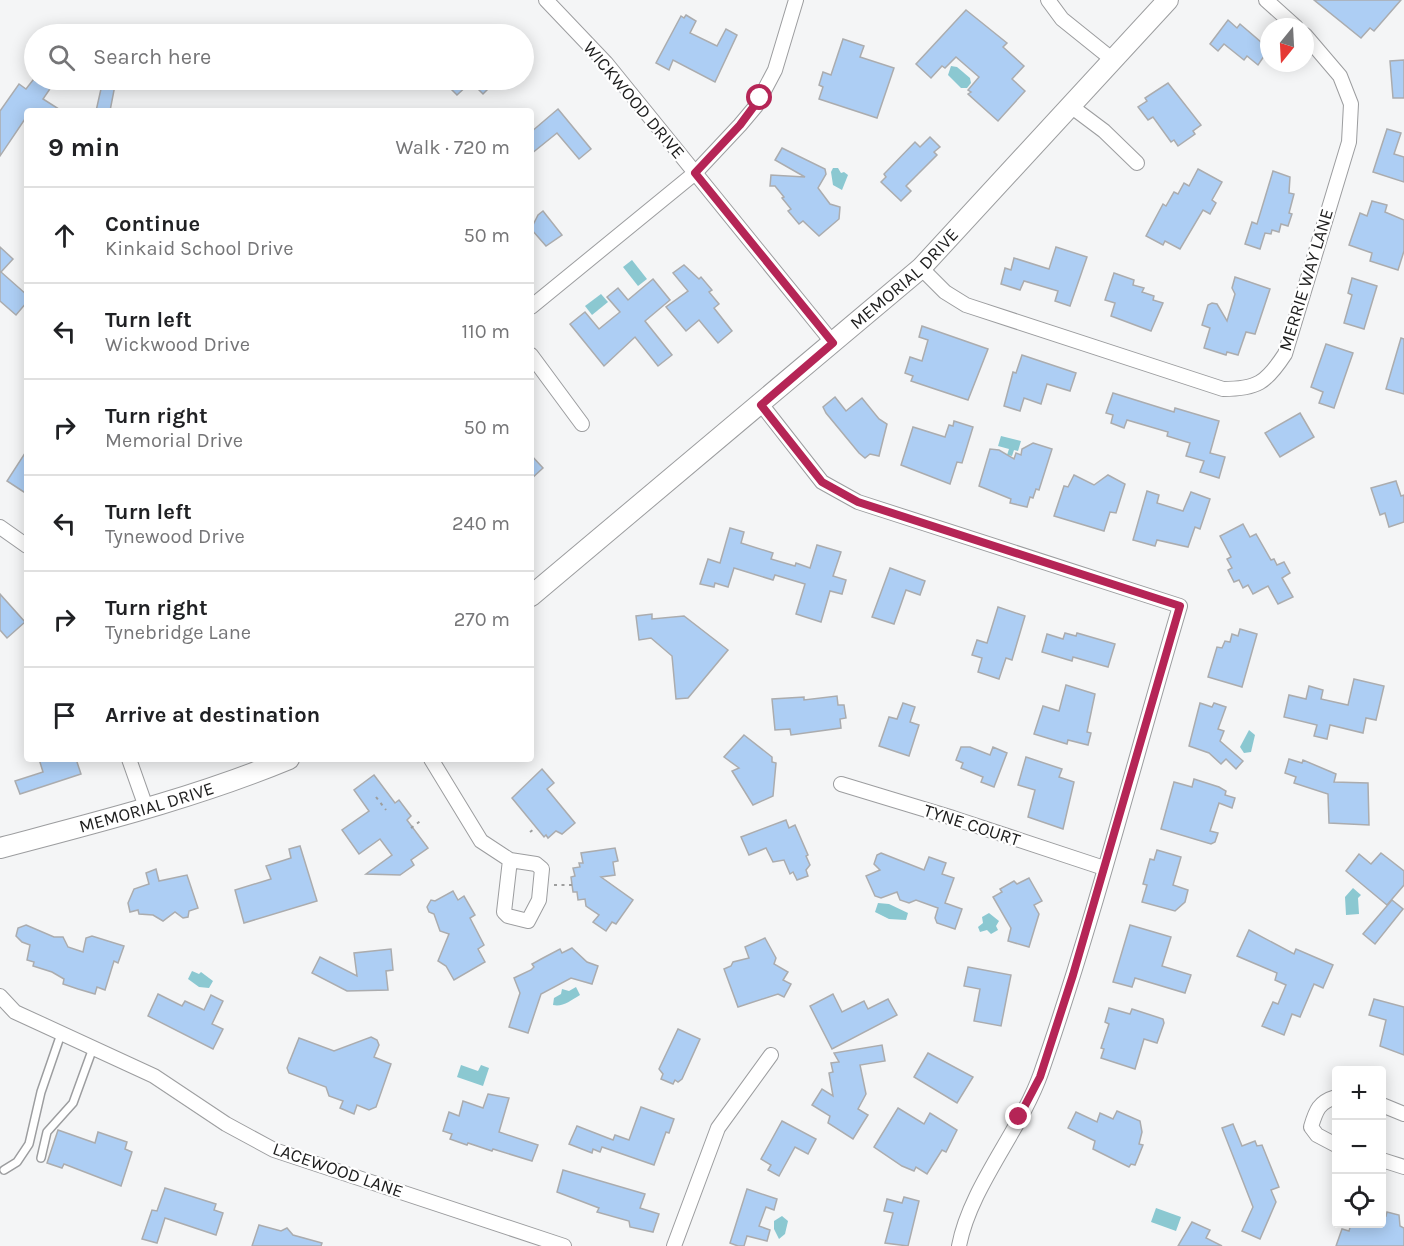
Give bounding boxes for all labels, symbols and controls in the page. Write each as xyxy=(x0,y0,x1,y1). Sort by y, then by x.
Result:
north arrow xyxy=(1260,18,1314,72)
search box xyxy=(24,24,534,90)
street label: WICKWOOD DRIVE xyxy=(578,37,690,163)
icon: search xyxy=(45,41,78,74)
text: Search here xyxy=(93,44,211,70)
route start xyxy=(746,84,772,110)
text: 9 min xyxy=(48,132,120,163)
text: Walk · 720 m xyxy=(396,136,510,159)
street label: MERRIE WAY LANE xyxy=(1274,206,1338,354)
text: Continue xyxy=(105,211,200,237)
icon: ahead xyxy=(48,219,81,252)
text: 50 m xyxy=(463,224,510,247)
street label: MEMORIAL DRIVE xyxy=(846,224,963,334)
text: Kinkaid School Drive xyxy=(105,237,293,260)
text: Turn left xyxy=(105,307,192,333)
icon: left xyxy=(48,315,81,348)
text: 110 m xyxy=(461,320,510,343)
text: Wickwood Drive xyxy=(105,333,250,356)
text: Turn right xyxy=(105,403,208,429)
icon: right xyxy=(48,411,81,444)
text: 50 m xyxy=(463,416,510,439)
text: Memorial Drive xyxy=(105,429,243,452)
text: Turn left xyxy=(105,499,192,525)
icon: left xyxy=(48,507,81,540)
text: 240 m xyxy=(452,512,510,535)
text: Tynewood Drive xyxy=(105,525,245,548)
text: Turn right xyxy=(105,595,208,621)
icon: right xyxy=(48,603,81,636)
text: 270 m xyxy=(454,608,510,631)
text: Tynebridge Lane xyxy=(105,621,251,644)
icon: arrive xyxy=(48,699,81,732)
text: Arrive at destination xyxy=(105,702,320,728)
street label: MEMORIAL DRIVE xyxy=(77,777,217,838)
street label: TYNE COURT xyxy=(921,799,1023,851)
map controls xyxy=(1332,1066,1386,1228)
button: + xyxy=(1332,1066,1386,1120)
route end xyxy=(1005,1103,1031,1129)
button: − xyxy=(1332,1120,1386,1174)
street label: LACEWOOD LANE xyxy=(270,1137,406,1203)
button: locate xyxy=(1332,1174,1386,1228)

